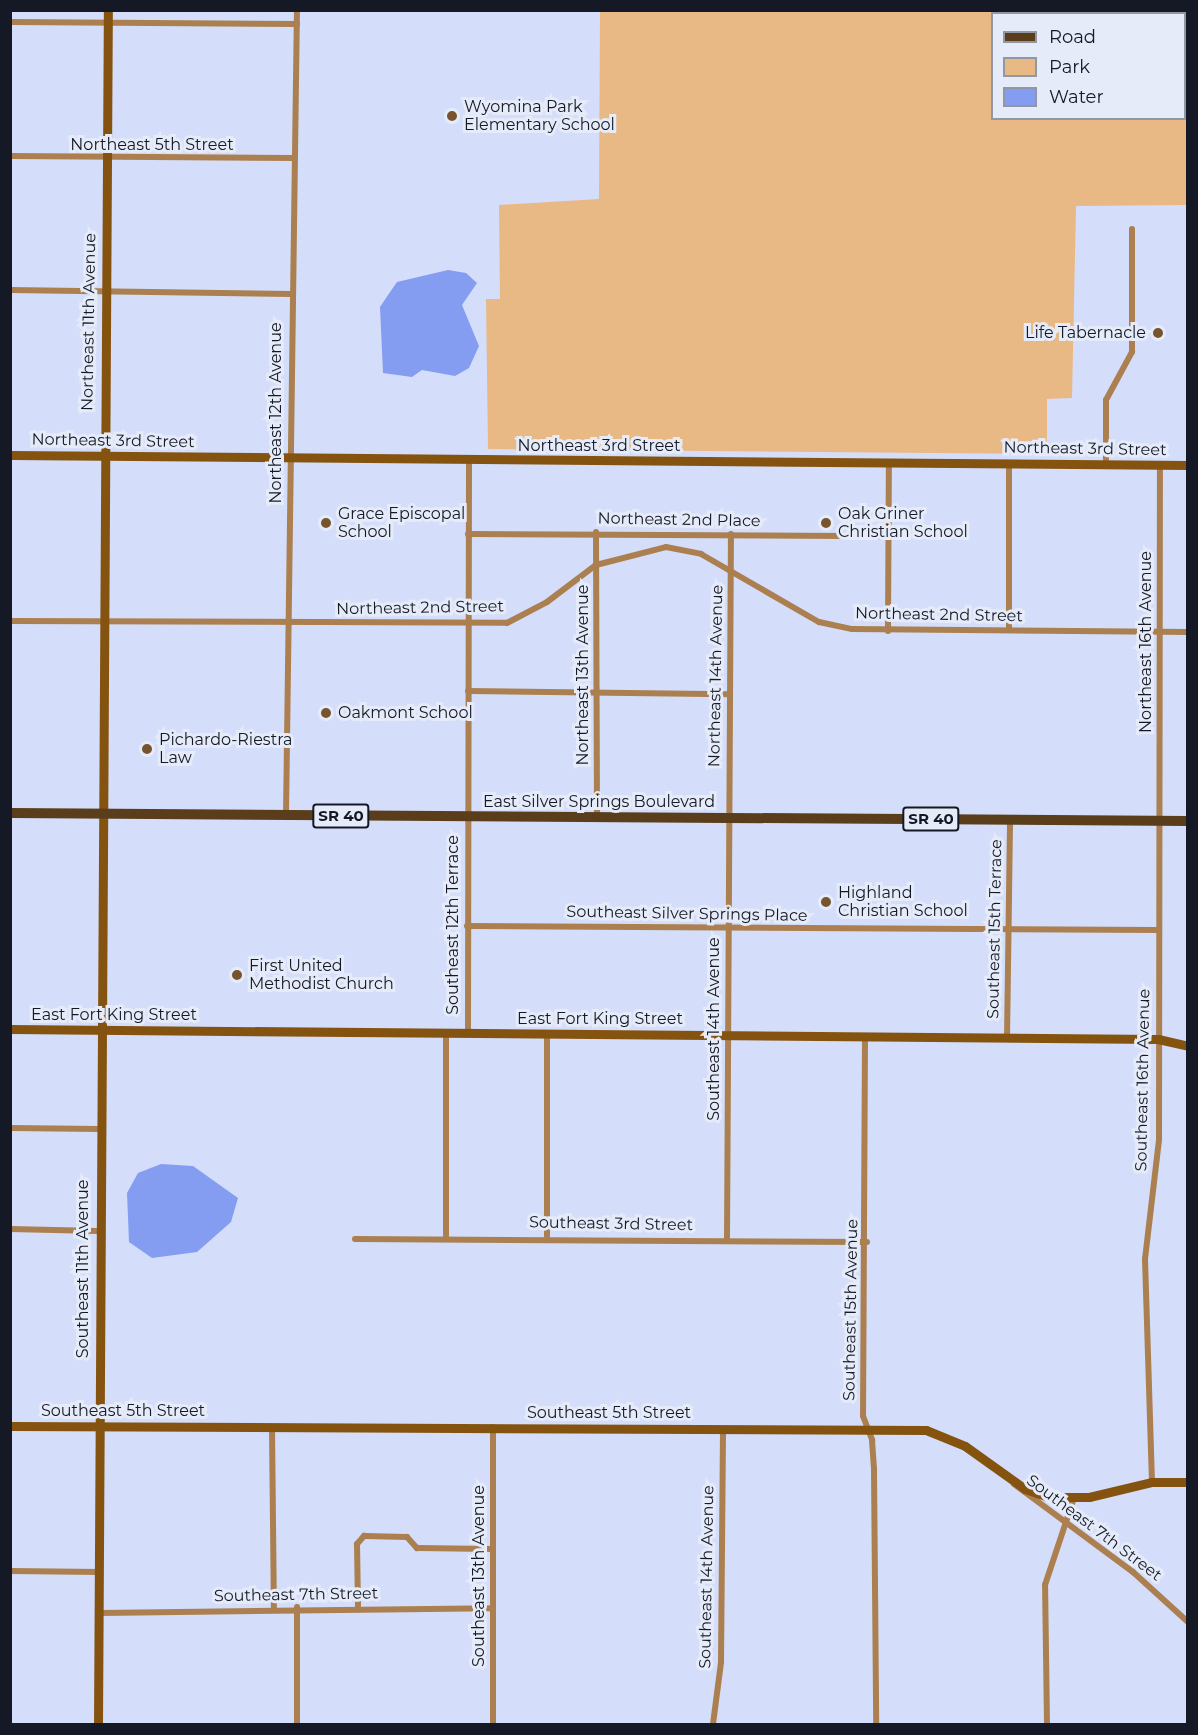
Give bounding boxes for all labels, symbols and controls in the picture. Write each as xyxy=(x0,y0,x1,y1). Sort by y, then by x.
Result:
legend xyxy=(991,12,1186,120)
text: Road xyxy=(1049,26,1096,48)
text: Park xyxy=(1049,56,1090,78)
text: Water xyxy=(1049,86,1104,108)
place label: Wyomina Park Elementary School xyxy=(464,97,615,135)
marker: Wyomina Park Elementary School xyxy=(445,109,459,123)
street label: Northeast 5th Street xyxy=(70,135,234,155)
street label: Northeast 11th Avenue xyxy=(78,233,100,411)
street label: Northeast 12th Avenue xyxy=(266,322,286,504)
place label: Life Tabernacle xyxy=(1025,323,1146,343)
marker: Life Tabernacle xyxy=(1151,326,1165,340)
street label: Northeast 3rd Street xyxy=(31,430,195,452)
street label: Northeast 3rd Street xyxy=(517,436,681,456)
street label: Northeast 3rd Street xyxy=(1003,438,1167,460)
place label: Grace Episcopal School xyxy=(338,504,465,542)
place label: Oak Griner Christian School xyxy=(838,504,968,542)
street label: Northeast 2nd Place xyxy=(597,509,761,531)
marker: Grace Episcopal School xyxy=(319,516,333,530)
marker: Oak Griner Christian School xyxy=(819,516,833,530)
street label: Northeast 16th Avenue xyxy=(1136,551,1156,733)
street label: Northeast 13th Avenue xyxy=(573,584,593,766)
street label: Northeast 14th Avenue xyxy=(705,585,727,767)
street label: Northeast 2nd Street xyxy=(336,597,504,619)
street label: Northeast 2nd Street xyxy=(855,604,1023,626)
place label: Oakmont School xyxy=(338,703,473,723)
marker: Oakmont School xyxy=(319,706,333,720)
place label: Pichardo-Riestra Law xyxy=(159,730,292,768)
marker: Pichardo-Riestra Law xyxy=(140,742,154,756)
street label: East Silver Springs Boulevard xyxy=(483,792,715,812)
road number: SR 40 xyxy=(311,804,371,828)
road number: SR 40 xyxy=(901,807,961,831)
street label: Southeast 12th Terrace xyxy=(443,835,463,1015)
street label: Southeast 15th Terrace xyxy=(984,839,1006,1019)
place label: Highland Christian School xyxy=(838,883,968,921)
marker: Highland Christian School xyxy=(819,895,833,909)
street label: Southeast Silver Springs Place xyxy=(566,902,808,926)
street label: Southeast 14th Avenue xyxy=(704,937,724,1121)
place label: First United Methodist Church xyxy=(249,956,394,994)
marker: First United Methodist Church xyxy=(230,968,244,982)
street label: Southeast 16th Avenue xyxy=(1132,988,1154,1172)
street label: East Fort King Street xyxy=(31,1005,197,1025)
street label: East Fort King Street xyxy=(517,1009,683,1029)
street label: Southeast 11th Avenue xyxy=(73,1180,93,1358)
street label: Southeast 3rd Street xyxy=(529,1213,693,1235)
street label: Southeast 15th Avenue xyxy=(840,1219,862,1401)
street label: Southeast 5th Street xyxy=(41,1401,205,1421)
street label: Southeast 5th Street xyxy=(527,1403,691,1423)
street label: Southeast 7th Street xyxy=(1023,1471,1165,1585)
street label: Southeast 13th Avenue xyxy=(469,1485,489,1667)
street label: Southeast 14th Avenue xyxy=(696,1485,718,1669)
street label: Southeast 7th Street xyxy=(214,1584,378,1606)

